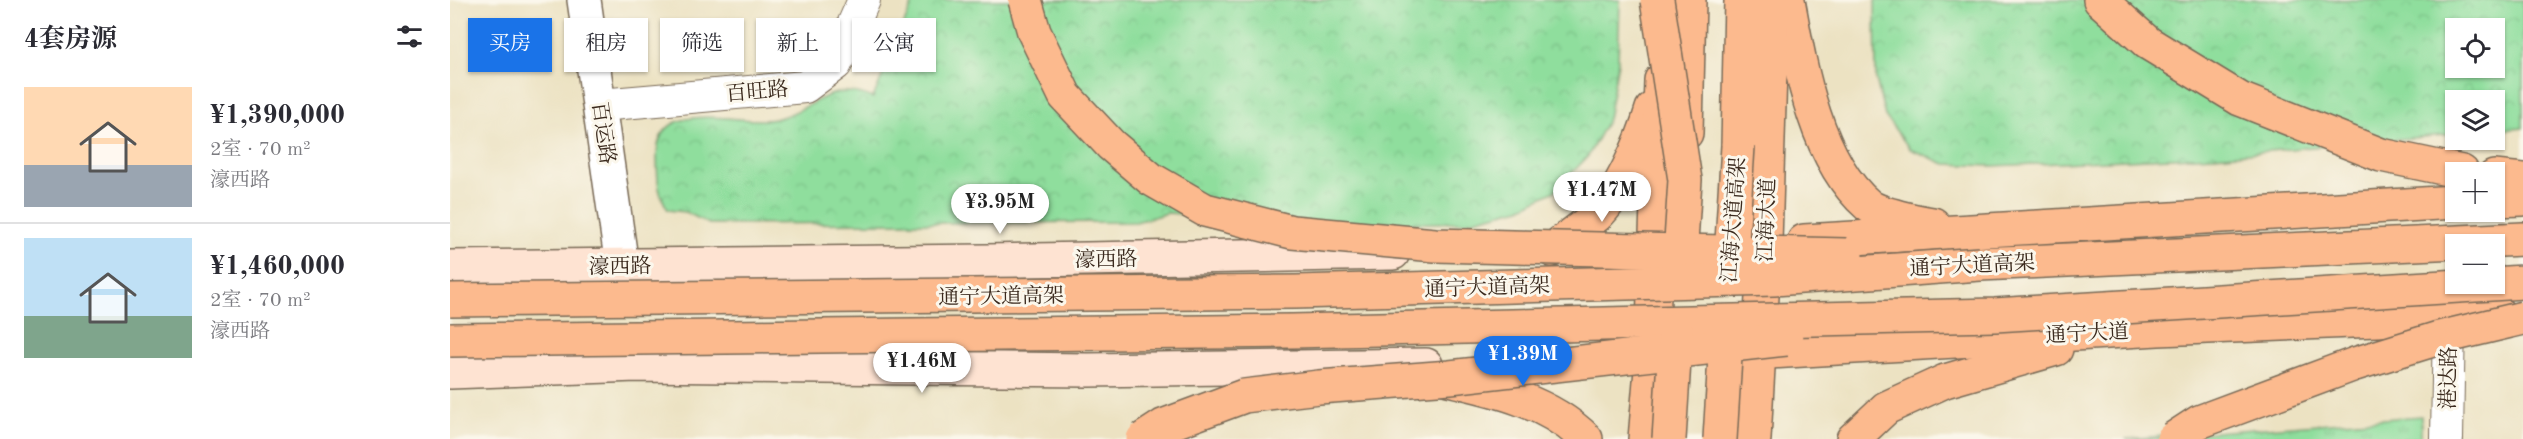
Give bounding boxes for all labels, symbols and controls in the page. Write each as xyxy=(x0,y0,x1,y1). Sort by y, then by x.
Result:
chip: 买房 xyxy=(468,18,552,72)
chip: 租房 xyxy=(564,18,648,72)
chip: 筛选 xyxy=(660,18,744,72)
chip: 新上 xyxy=(756,18,840,72)
chip: 公寓 xyxy=(852,18,936,72)
map controls xyxy=(2445,18,2505,294)
button: locate xyxy=(2445,18,2505,78)
icon: filters xyxy=(393,20,426,53)
text: 4套房源 xyxy=(24,27,117,53)
street label: 百旺路 xyxy=(725,77,789,106)
button: layers xyxy=(2445,90,2505,150)
street label: 百运路 xyxy=(588,100,619,166)
text: ¥1,390,000 xyxy=(210,103,345,129)
icon: home xyxy=(72,111,144,183)
text: 2室 · 70 m² xyxy=(210,140,311,160)
street label: 江海大道高架 xyxy=(1718,156,1749,284)
button: + xyxy=(2445,162,2505,222)
text: 濠西路 xyxy=(210,171,270,191)
pin: ¥1.47M xyxy=(1553,172,1651,223)
street label: 江海大道 xyxy=(1754,178,1779,262)
text: ¥1.47M xyxy=(1567,181,1637,201)
pin: ¥3.95M xyxy=(951,184,1049,235)
text: ¥3.95M xyxy=(965,193,1035,213)
button: − xyxy=(2445,234,2505,294)
street label: 濠西路 xyxy=(1074,247,1138,272)
street label: 通宁大道高架 xyxy=(1909,251,2036,280)
text: ¥1,460,000 xyxy=(210,254,345,280)
street label: 濠西路 xyxy=(588,254,652,279)
icon: home xyxy=(72,262,144,334)
street label: 通宁大道高架 xyxy=(1424,274,1550,301)
street label: 通宁大道高架 xyxy=(938,284,1064,309)
text: 2室 · 70 m² xyxy=(210,291,311,311)
street label: 通宁大道 xyxy=(2044,320,2130,347)
text: 濠西路 xyxy=(210,322,270,342)
pin: ¥1.39M xyxy=(1474,336,1572,387)
pin: ¥1.46M xyxy=(873,343,971,394)
text: ¥1.39M xyxy=(1488,345,1558,365)
street label: 港达路 xyxy=(2436,346,2461,410)
text: ¥1.46M xyxy=(887,352,957,372)

